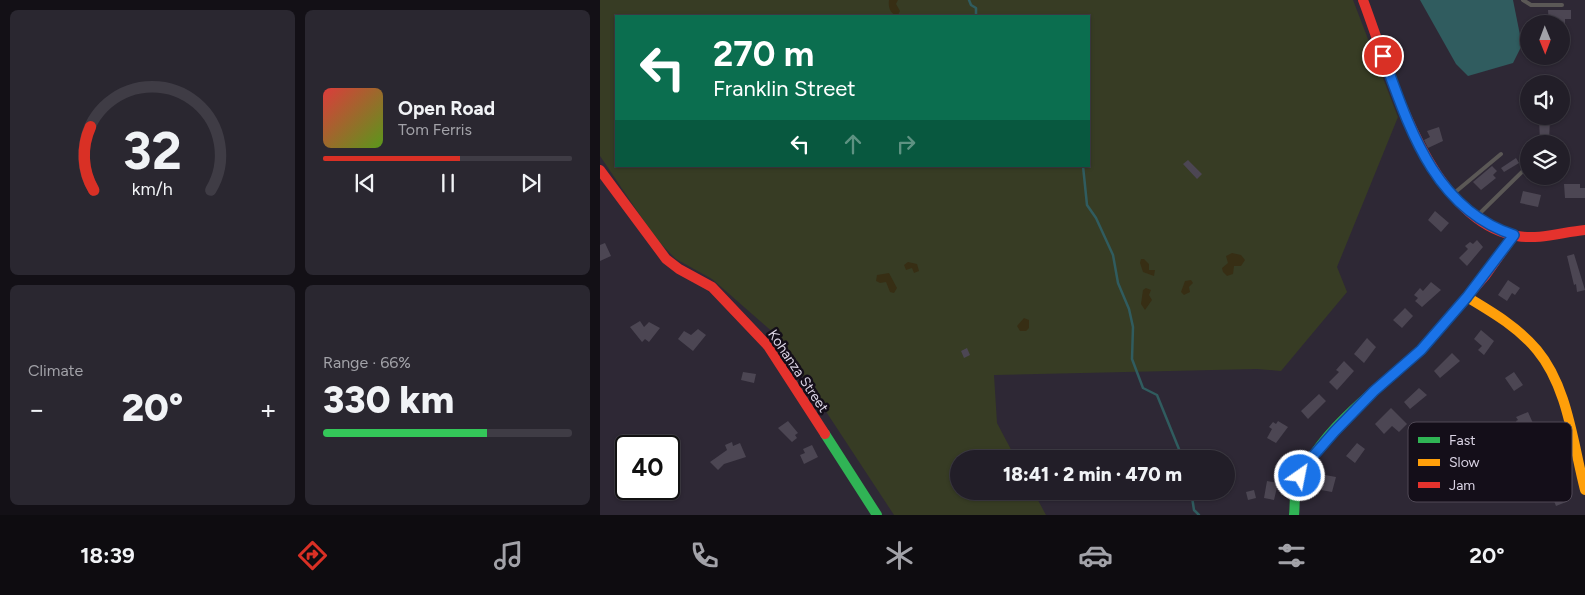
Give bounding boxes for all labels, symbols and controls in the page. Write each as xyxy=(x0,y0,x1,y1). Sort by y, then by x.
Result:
north arrow xyxy=(1520,15,1570,65)
map controls xyxy=(1520,15,1570,185)
text: 270 m xyxy=(713,33,814,75)
icon: left xyxy=(630,35,695,100)
pin xyxy=(1362,35,1404,77)
icon: arrive xyxy=(1369,42,1397,70)
text: Franklin Street xyxy=(713,75,856,102)
button: sound xyxy=(1520,75,1570,125)
text: Open Road xyxy=(398,97,495,120)
text: 32 xyxy=(123,120,182,182)
text: Tom Ferris xyxy=(398,120,472,139)
icon: left xyxy=(786,130,814,158)
icon: ahead xyxy=(839,130,867,158)
icon: right xyxy=(892,130,920,158)
button: layers xyxy=(1520,135,1570,185)
icon: previous xyxy=(351,169,379,197)
icon: pause xyxy=(434,169,462,197)
icon: next xyxy=(517,169,545,197)
text: km/h xyxy=(132,178,173,199)
street label: Kohanza Street xyxy=(764,326,832,416)
text: Range · 66% xyxy=(323,353,411,372)
text: Climate xyxy=(28,361,83,380)
text: 330 km xyxy=(323,377,454,423)
text: 20° xyxy=(122,385,183,431)
text: − xyxy=(28,392,45,426)
text: + xyxy=(260,392,277,426)
legend xyxy=(1408,422,1572,502)
text: Fast xyxy=(1449,432,1475,449)
speed limit sign: 40 xyxy=(615,435,680,500)
position arrow xyxy=(1273,449,1325,501)
text: Slow xyxy=(1449,454,1480,471)
text: 18:41 · 2 min · 470 m xyxy=(1003,463,1182,486)
text: Jam xyxy=(1449,477,1475,494)
icon: directions xyxy=(295,538,330,573)
icon: music xyxy=(491,538,526,573)
icon: phone xyxy=(687,538,722,573)
icon: climate xyxy=(882,538,917,573)
icon: car xyxy=(1078,538,1113,573)
icon: filters xyxy=(1274,538,1309,573)
text: 18:39 xyxy=(80,542,135,569)
text: 20° xyxy=(1469,542,1505,569)

